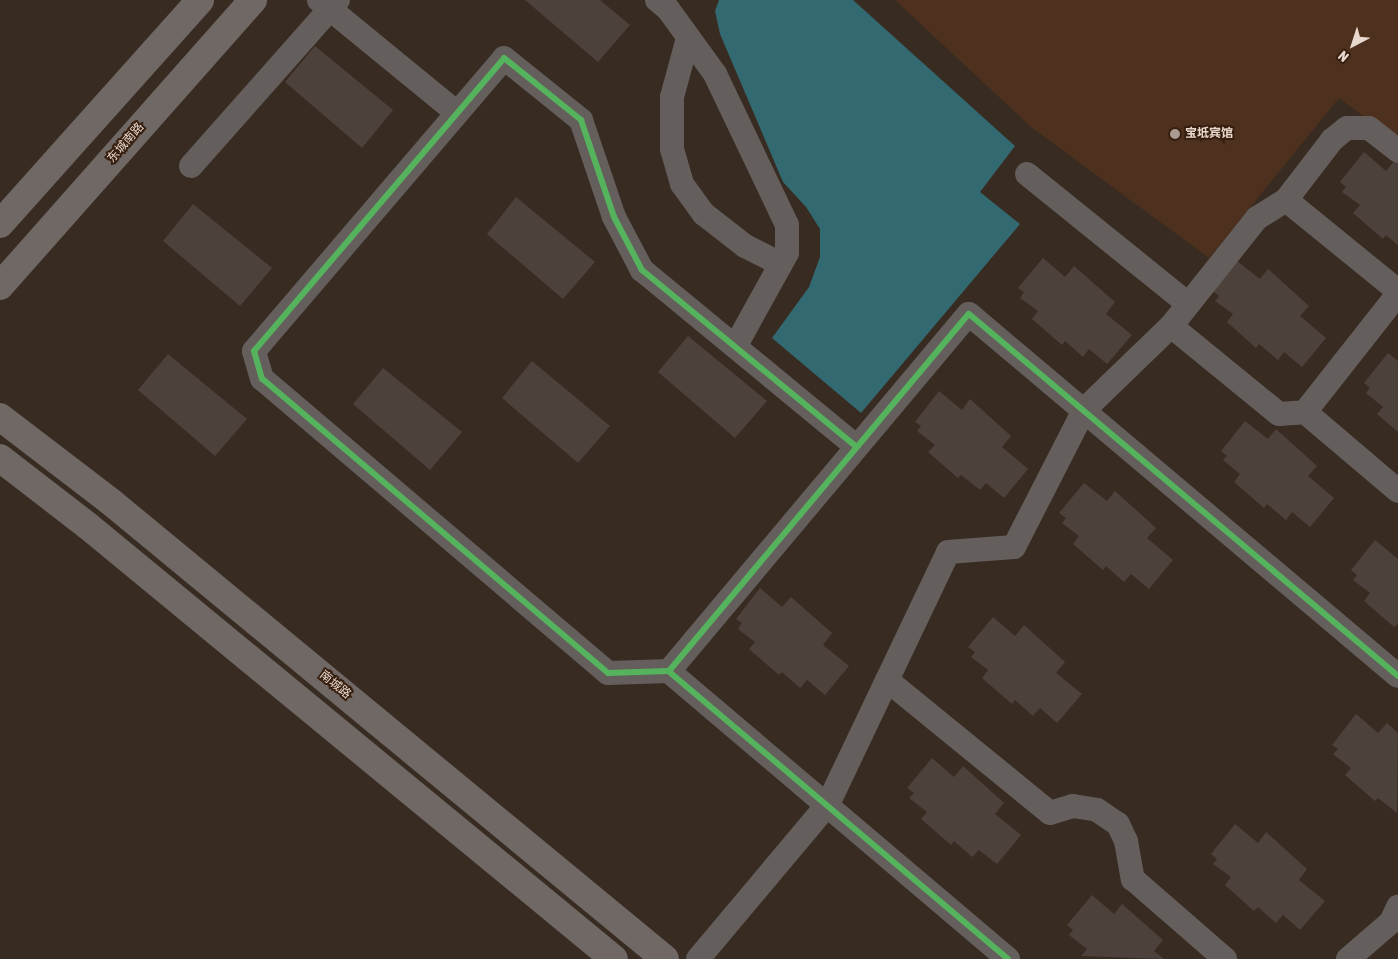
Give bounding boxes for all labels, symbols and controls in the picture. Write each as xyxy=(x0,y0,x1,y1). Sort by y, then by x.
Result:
north arrow xyxy=(1328,20,1378,70)
text: N xyxy=(1335,48,1352,65)
street label: 东城南路 xyxy=(105,120,147,166)
place label: 宝坻宾馆 xyxy=(1185,127,1233,141)
marker: 宝坻宾馆 xyxy=(1169,128,1181,140)
street label: 南城路 xyxy=(316,668,354,702)

